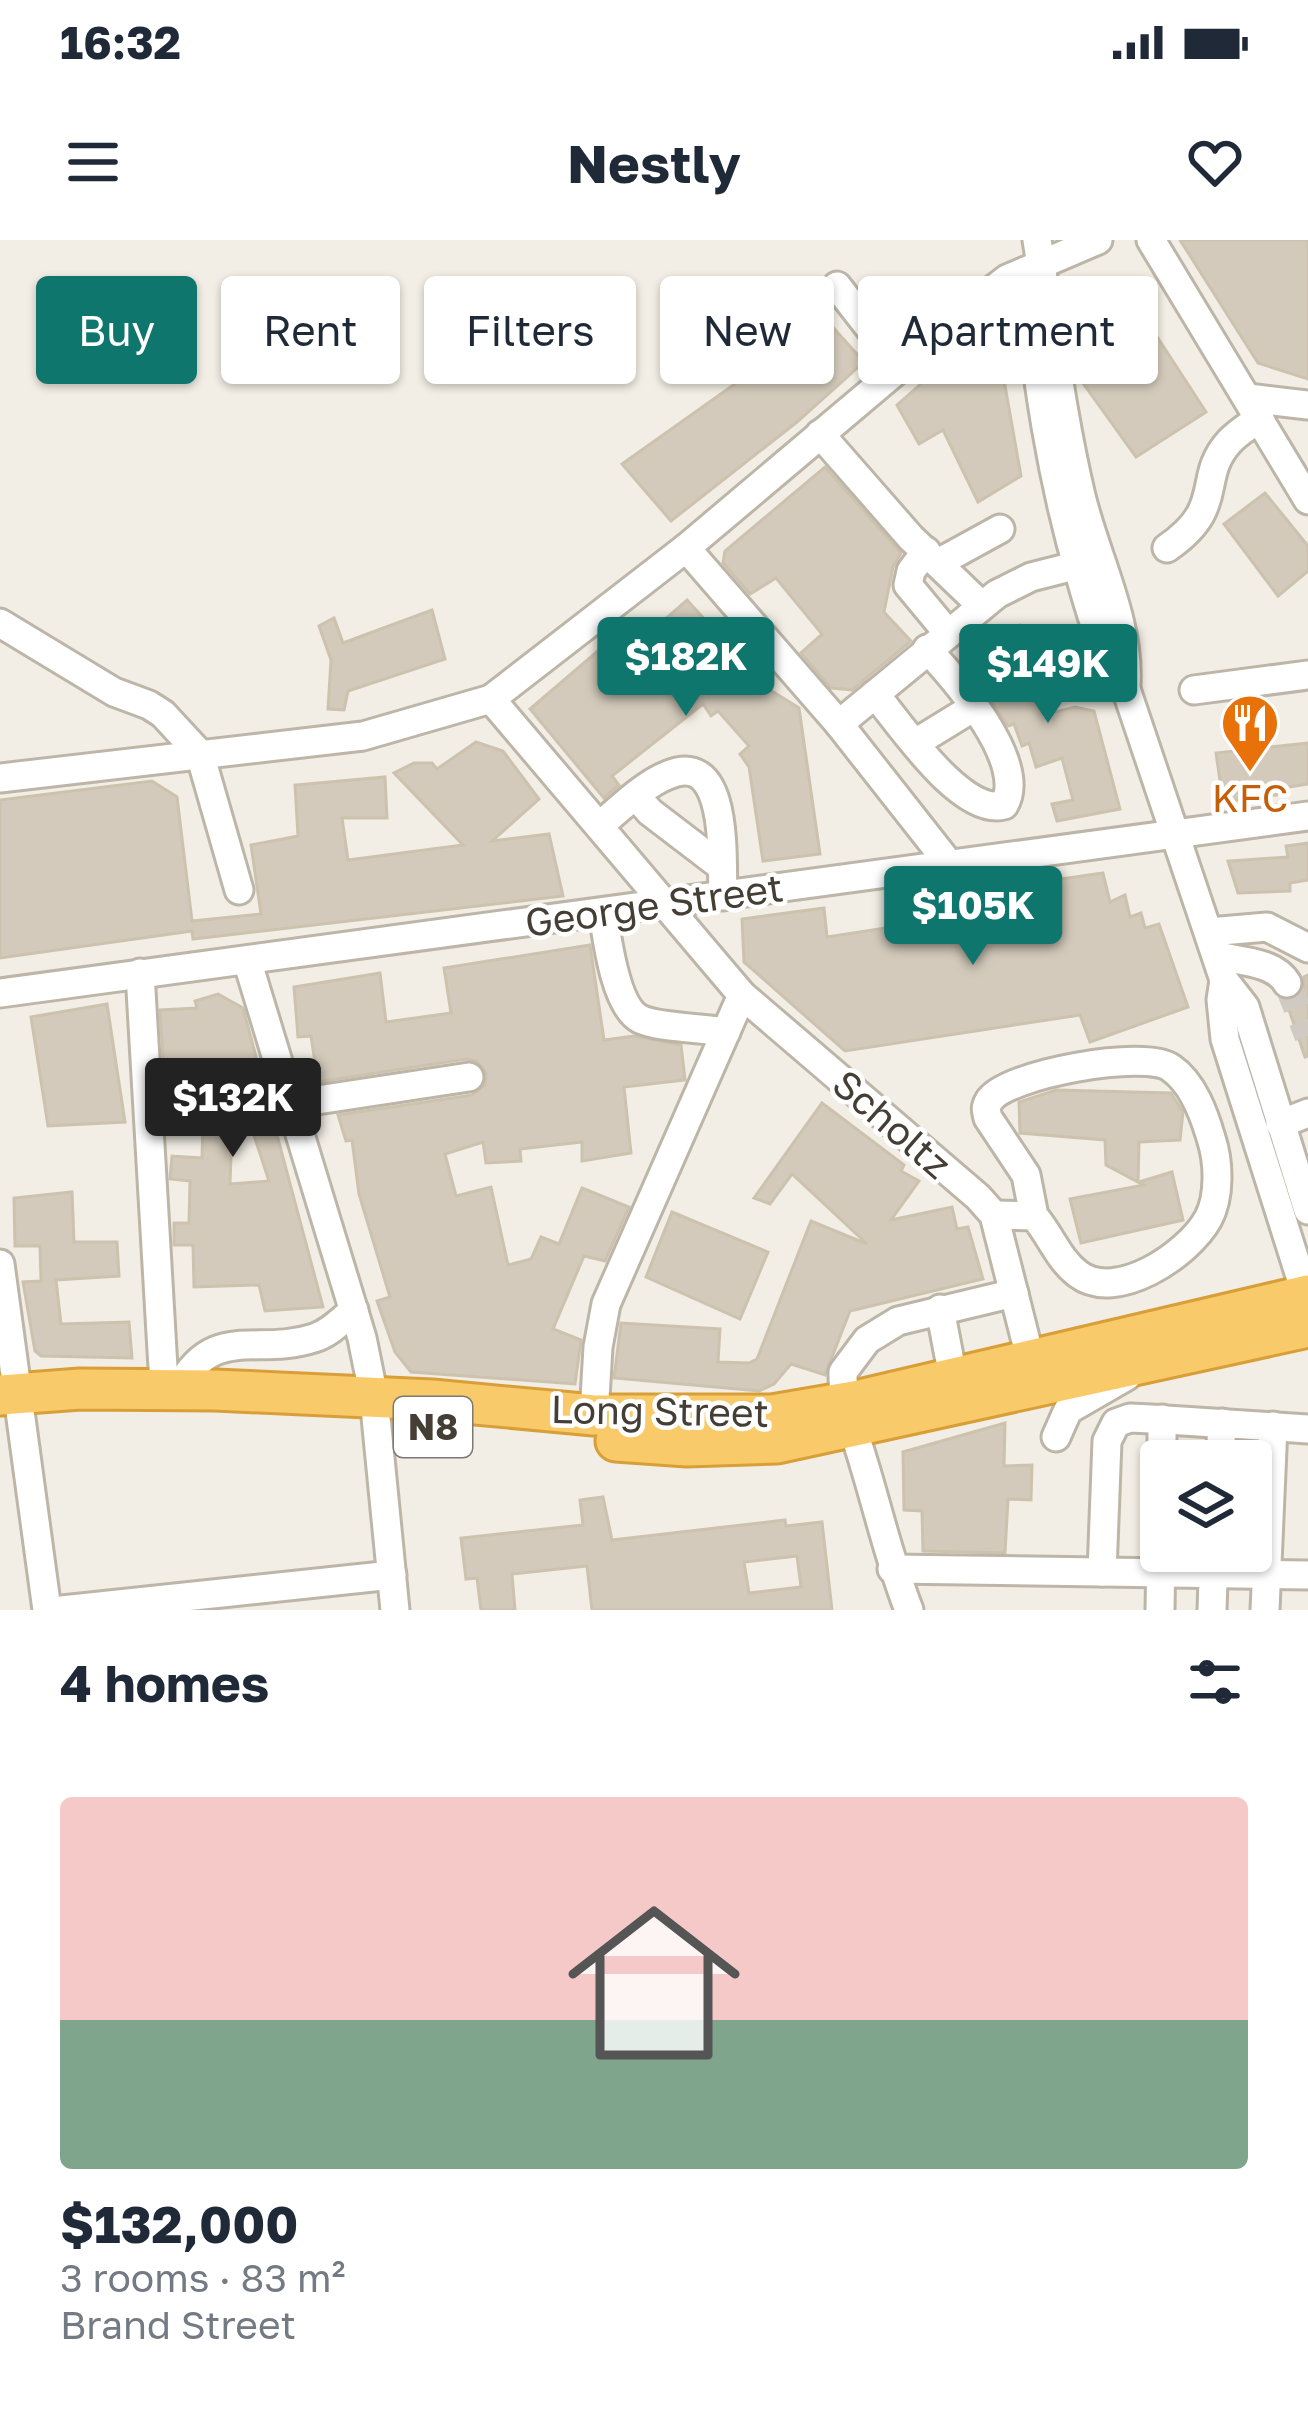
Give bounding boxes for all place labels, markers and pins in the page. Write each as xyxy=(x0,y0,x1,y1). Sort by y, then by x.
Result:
pin: $182K xyxy=(602,617,770,719)
pin: $149K xyxy=(964,624,1132,726)
restaurant icon: KFC xyxy=(1219,692,1281,774)
place label: KFC xyxy=(1212,774,1288,821)
pin: $105K xyxy=(889,866,1057,968)
pin: $132K xyxy=(149,1058,317,1160)

